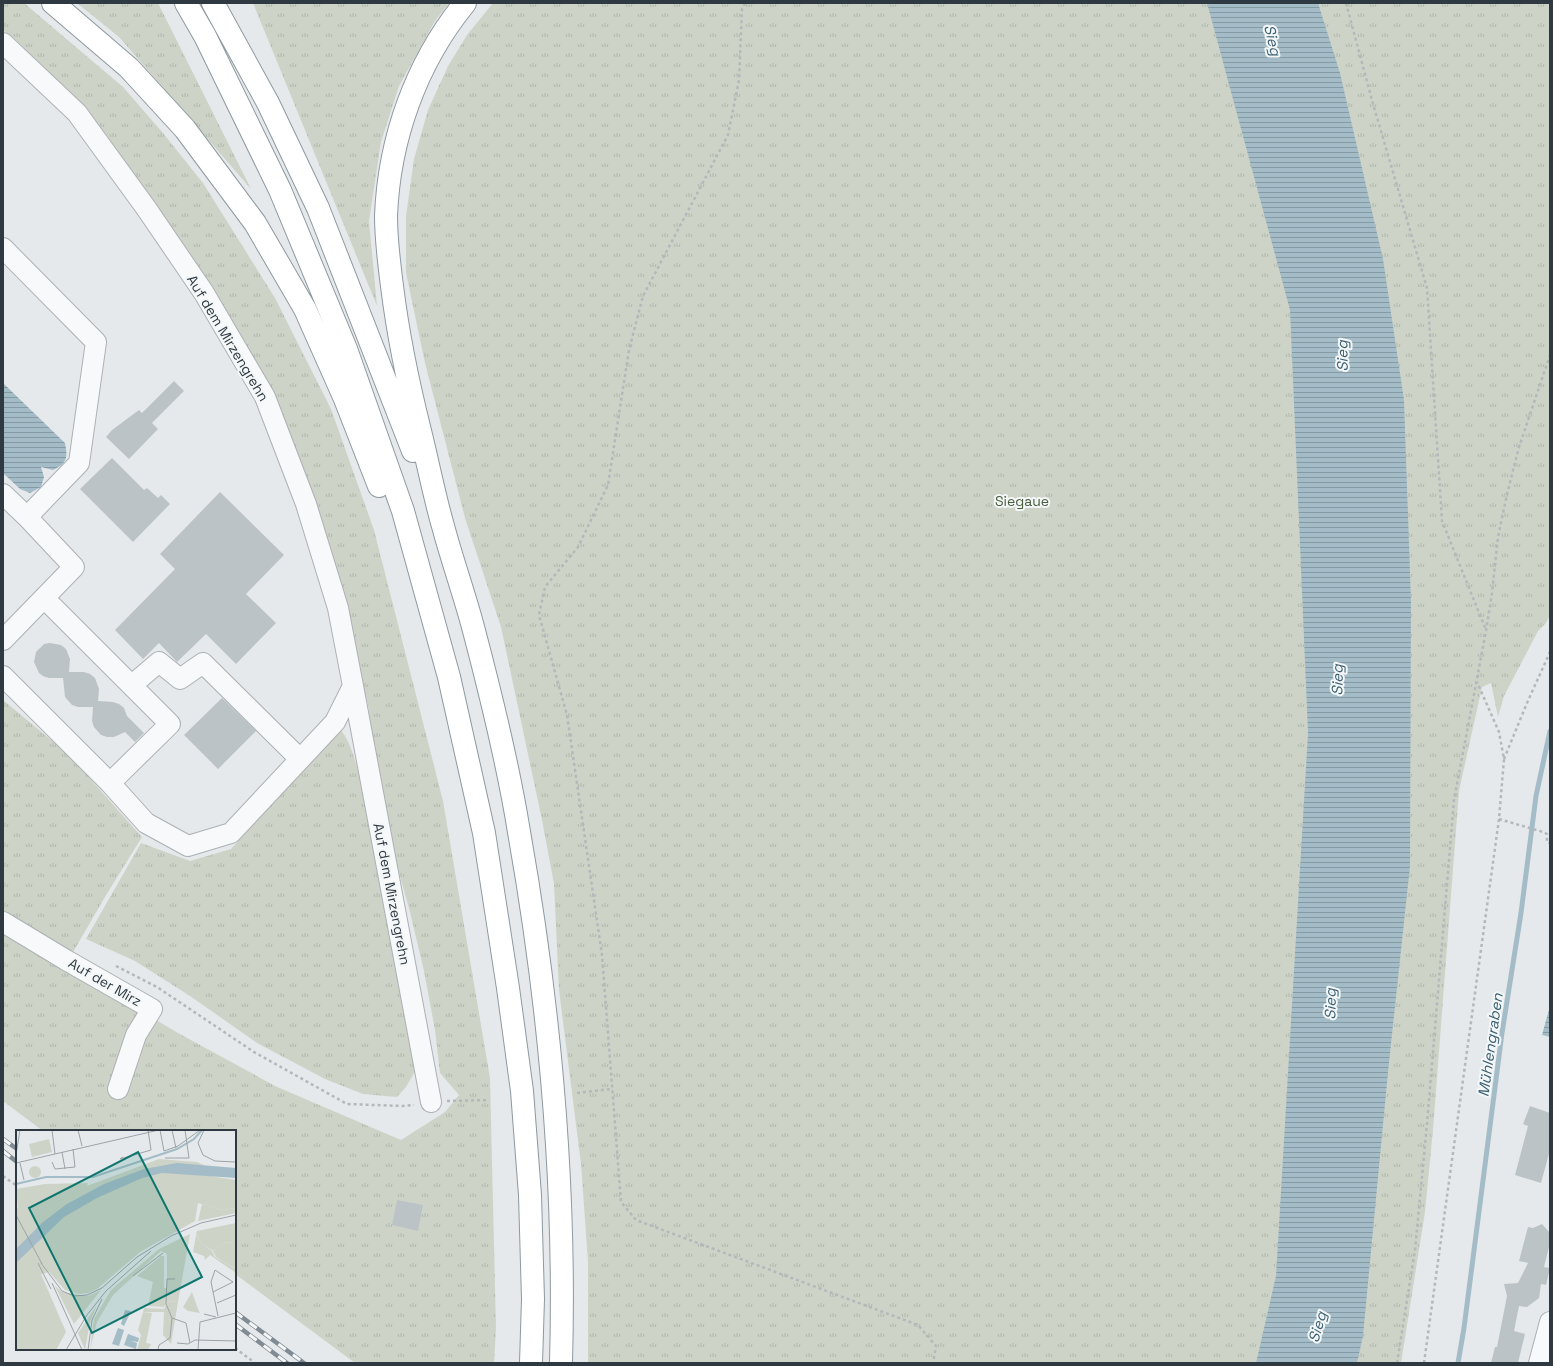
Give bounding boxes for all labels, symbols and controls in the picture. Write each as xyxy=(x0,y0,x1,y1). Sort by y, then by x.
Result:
water label: Sieg xyxy=(1260,23,1286,59)
street label: Auf dem Mirzengrehn xyxy=(183,272,273,404)
water label: Sieg xyxy=(1332,339,1352,372)
park label: Siegaue xyxy=(995,492,1049,510)
water label: Sieg xyxy=(1327,663,1347,696)
street label: Auf dem Mirzengrehn xyxy=(369,821,415,967)
street label: Auf der Mirz xyxy=(65,954,145,1010)
water label: Sieg xyxy=(1320,987,1340,1020)
water label: Mühlengraben xyxy=(1473,991,1507,1098)
inset map xyxy=(16,1130,236,1350)
water label: Sieg xyxy=(1304,1308,1331,1345)

